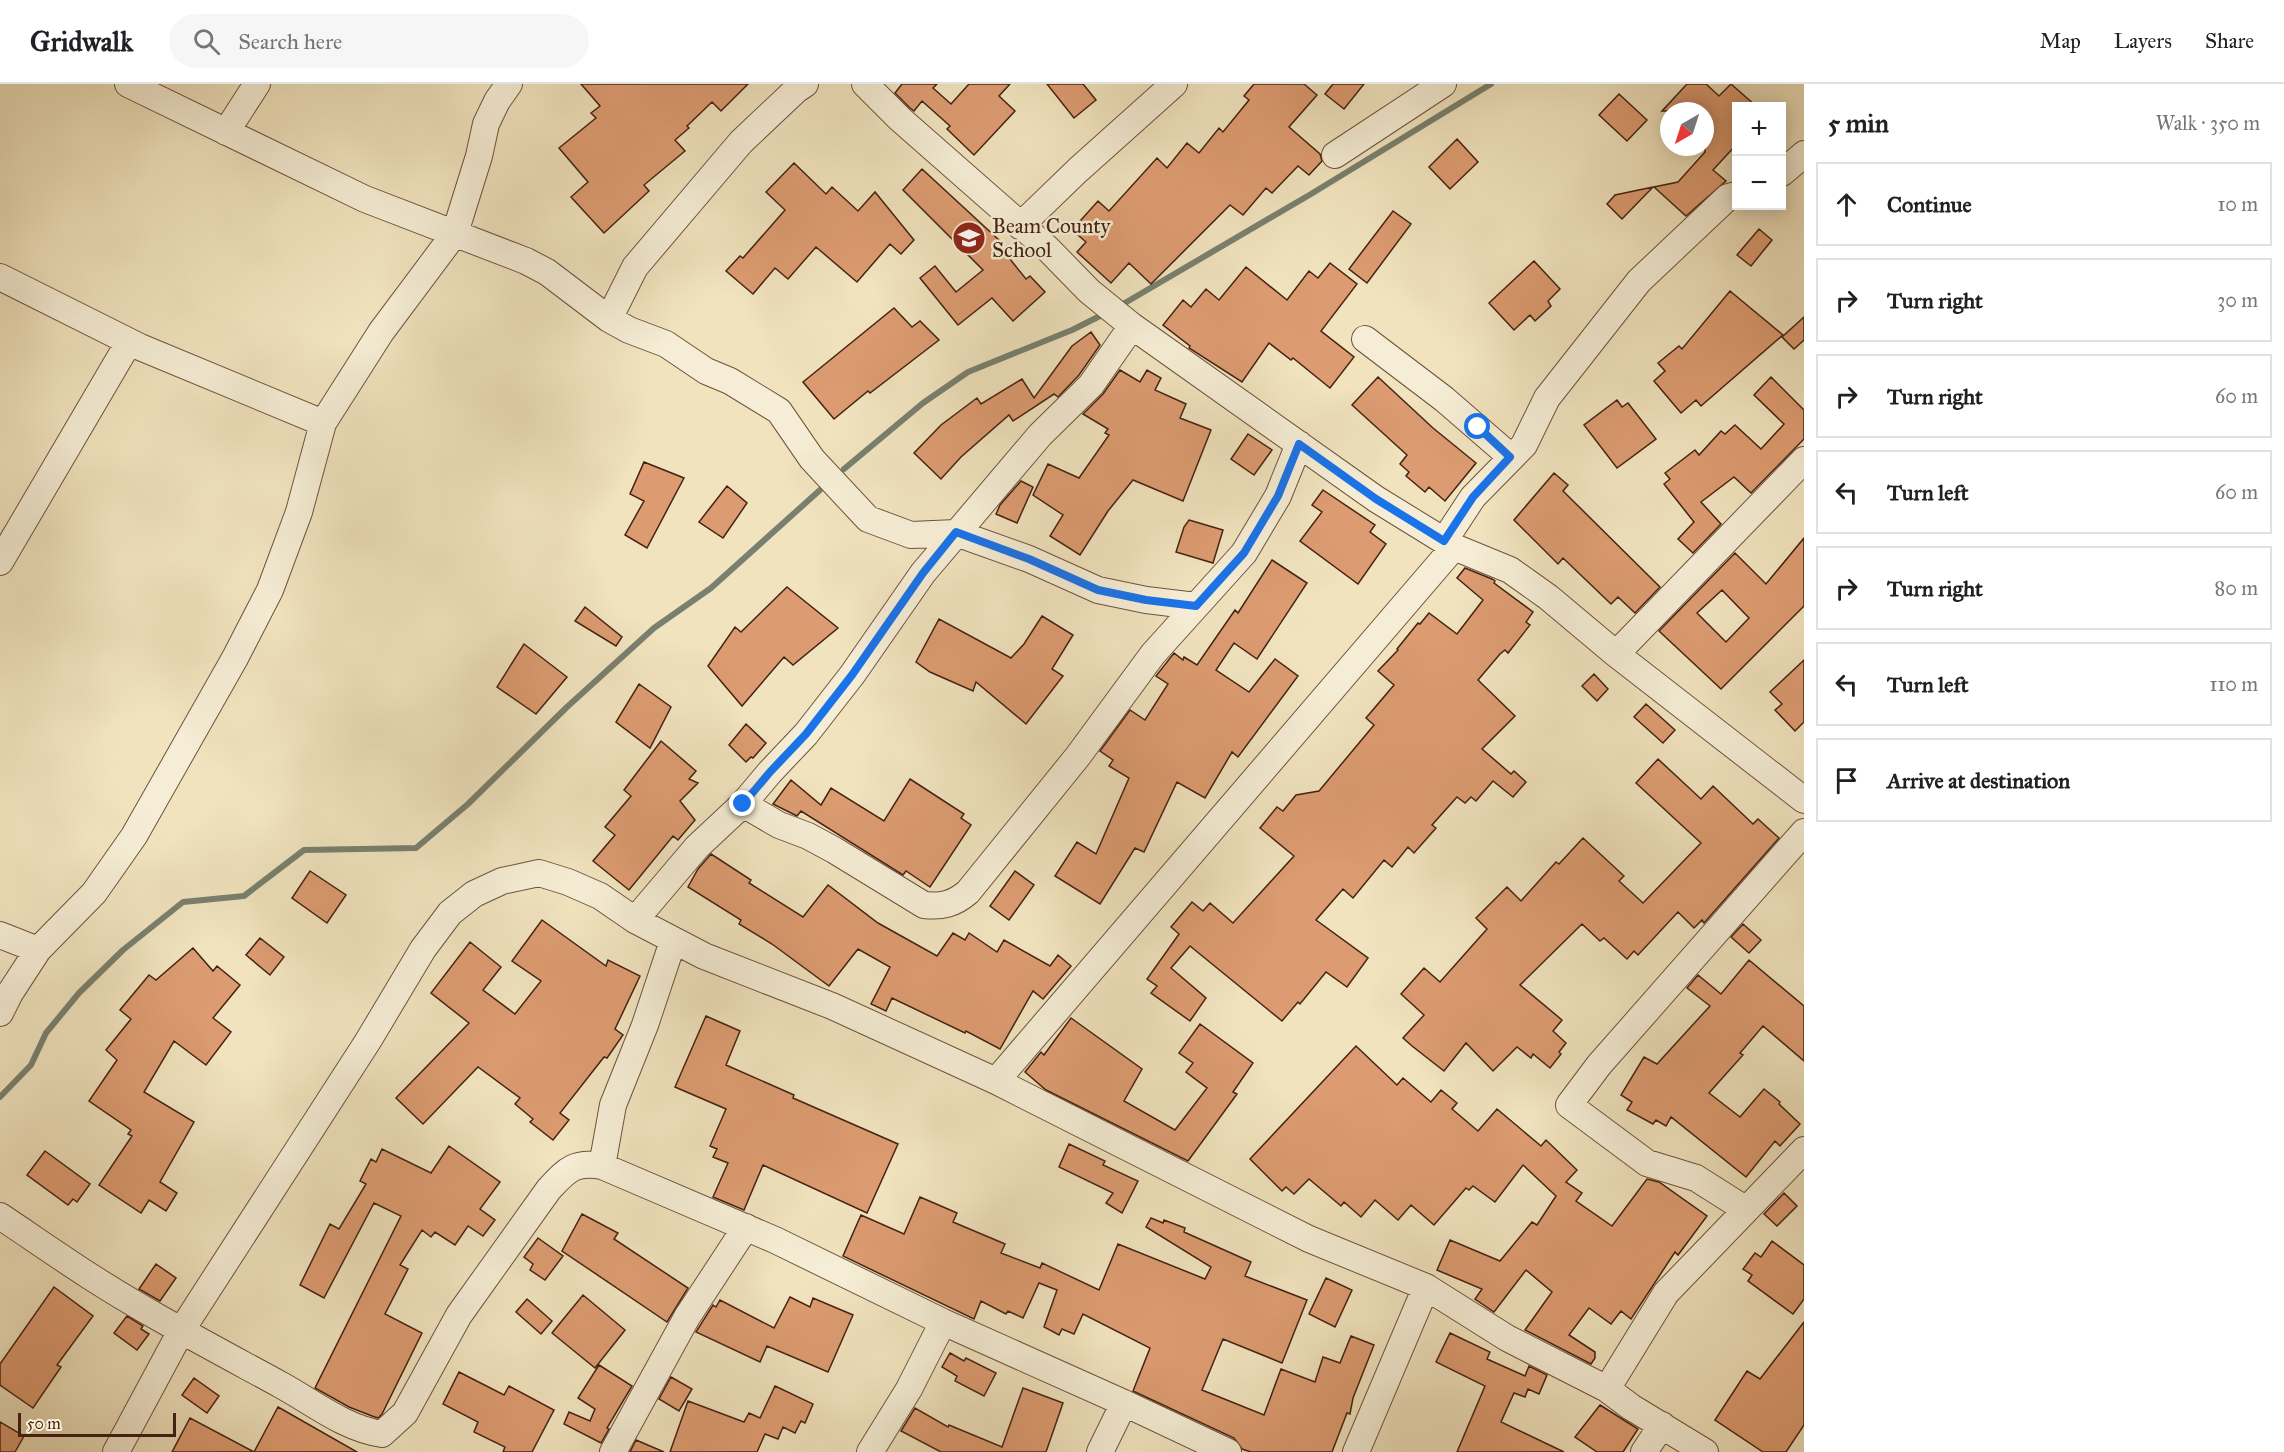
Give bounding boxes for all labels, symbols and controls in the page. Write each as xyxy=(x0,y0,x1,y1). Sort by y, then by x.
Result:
search box xyxy=(169,14,589,68)
text: Gridwalk xyxy=(30,24,133,59)
icon: search xyxy=(190,25,223,58)
text: Search here xyxy=(238,28,342,55)
text: Map xyxy=(2040,28,2081,54)
text: Layers xyxy=(2114,28,2172,54)
text: Share xyxy=(2205,28,2254,54)
north arrow xyxy=(1660,102,1714,156)
map controls xyxy=(1732,102,1786,210)
button: + xyxy=(1732,102,1786,156)
text: 5 min xyxy=(1828,107,1889,139)
text: Walk · 350 m xyxy=(2156,111,2260,135)
button: − xyxy=(1732,156,1786,210)
icon: ahead xyxy=(1830,188,1863,221)
text: Continue xyxy=(1887,191,1972,218)
text: 10 m xyxy=(2217,192,2258,216)
place label: Beam County School xyxy=(992,213,1112,263)
school or university icon: Beam County School xyxy=(951,220,987,256)
icon: right xyxy=(1830,284,1863,317)
text: Turn right xyxy=(1887,287,1983,314)
text: 30 m xyxy=(2217,288,2258,312)
icon: right xyxy=(1830,380,1863,413)
text: Turn right xyxy=(1887,383,1983,410)
text: 60 m xyxy=(2215,384,2258,408)
route start xyxy=(1464,413,1490,439)
icon: left xyxy=(1830,476,1863,509)
text: Turn left xyxy=(1887,479,1969,506)
text: 60 m xyxy=(2215,480,2258,504)
icon: right xyxy=(1830,572,1863,605)
text: Turn right xyxy=(1887,575,1983,602)
text: 80 m xyxy=(2215,576,2258,600)
icon: left xyxy=(1830,668,1863,701)
text: Turn left xyxy=(1887,671,1969,698)
text: 110 m xyxy=(2210,672,2258,696)
icon: arrive xyxy=(1830,764,1863,797)
text: Arrive at destination xyxy=(1887,767,2070,794)
route end xyxy=(729,790,755,816)
scale bar xyxy=(18,1410,176,1438)
text: 50 m xyxy=(27,1414,61,1433)

